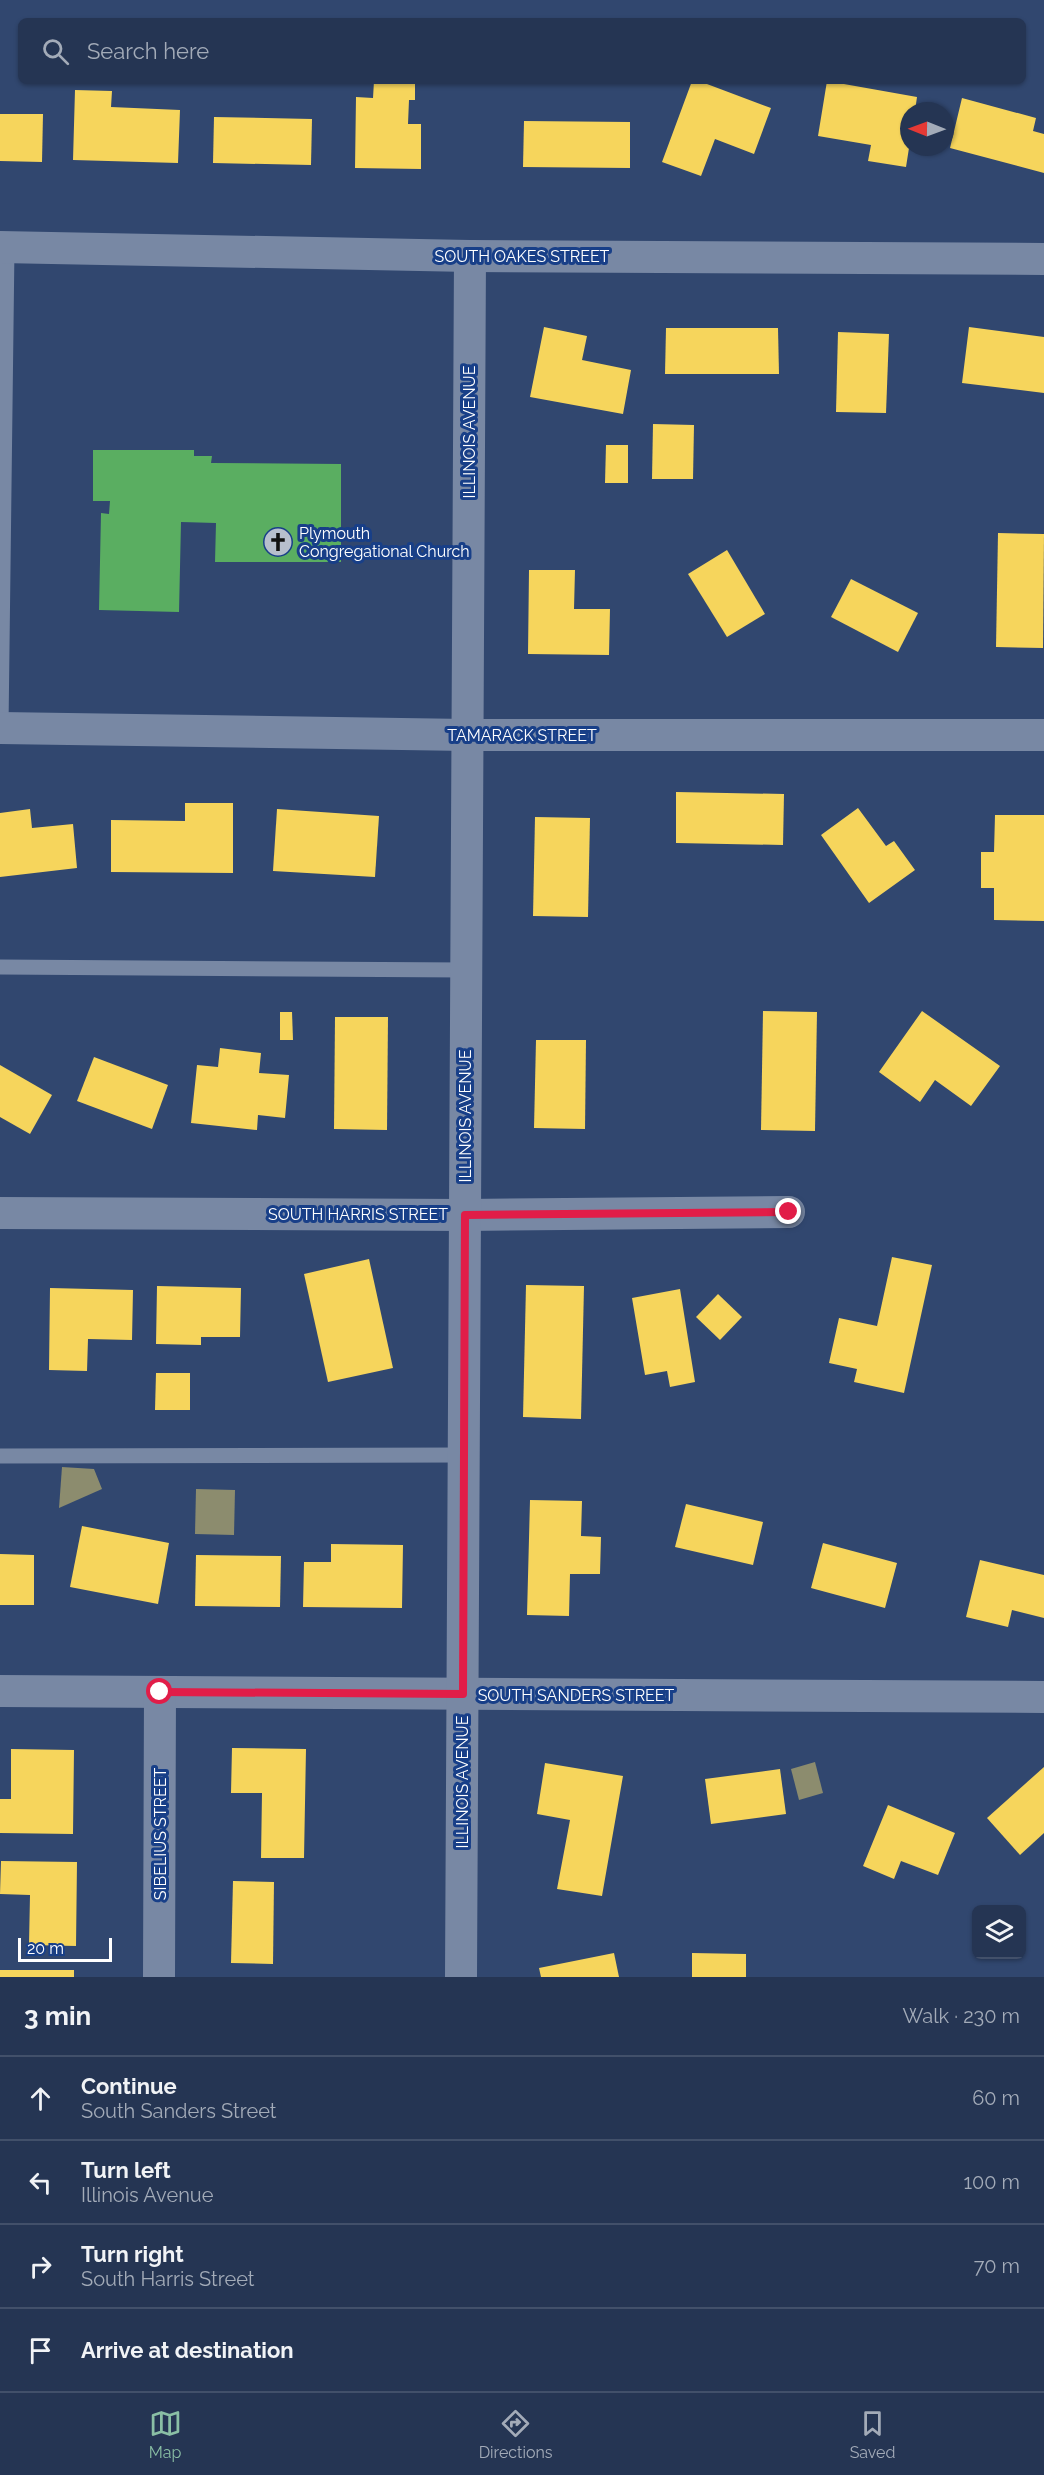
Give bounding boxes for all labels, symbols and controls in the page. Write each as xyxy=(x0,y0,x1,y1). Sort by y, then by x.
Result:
search box xyxy=(18,18,1026,84)
icon: search xyxy=(39,35,72,68)
text: Search here xyxy=(87,38,209,64)
north arrow xyxy=(900,102,954,156)
street label: SOUTH OAKES STREET xyxy=(435,247,610,266)
street label: ILLINOIS AVENUE xyxy=(460,365,479,498)
place label: Plymouth Congregational Church xyxy=(299,524,470,561)
church icon: Plymouth Congregational Church xyxy=(262,526,294,558)
street label: TAMARACK STREET xyxy=(447,726,597,745)
street label: ILLINOIS AVENUE xyxy=(456,1049,475,1182)
route end xyxy=(775,1198,801,1224)
street label: SOUTH HARRIS STREET xyxy=(268,1205,448,1224)
route start xyxy=(146,1678,172,1704)
street label: SOUTH SANDERS STREET xyxy=(478,1686,675,1705)
street label: ILLINOIS AVENUE xyxy=(453,1715,472,1848)
street label: SIBELIUS STREET xyxy=(151,1768,170,1900)
map controls xyxy=(972,1905,1026,1959)
button: layers xyxy=(972,1905,1026,1959)
scale bar xyxy=(18,1935,112,1962)
text: 20 m xyxy=(27,1939,64,1958)
text: 3 min xyxy=(24,2001,91,2031)
text: Walk · 230 m xyxy=(902,2004,1020,2028)
text: Continue xyxy=(81,2073,177,2099)
icon: ahead xyxy=(24,2082,57,2115)
text: 60 m xyxy=(972,2086,1020,2110)
text: South Sanders Street xyxy=(81,2099,277,2123)
text: Turn left xyxy=(81,2157,171,2183)
icon: left xyxy=(24,2166,57,2199)
text: 100 m xyxy=(963,2170,1020,2194)
text: Illinois Avenue xyxy=(81,2183,213,2207)
text: Turn right xyxy=(81,2241,184,2267)
icon: right xyxy=(24,2250,57,2283)
text: 70 m xyxy=(974,2254,1020,2278)
text: South Harris Street xyxy=(81,2267,255,2291)
icon: arrive xyxy=(24,2334,57,2367)
text: Arrive at destination xyxy=(81,2337,294,2363)
tab: Map xyxy=(149,2407,182,2462)
tab: Directions xyxy=(479,2407,553,2462)
tab: Saved xyxy=(850,2407,895,2462)

